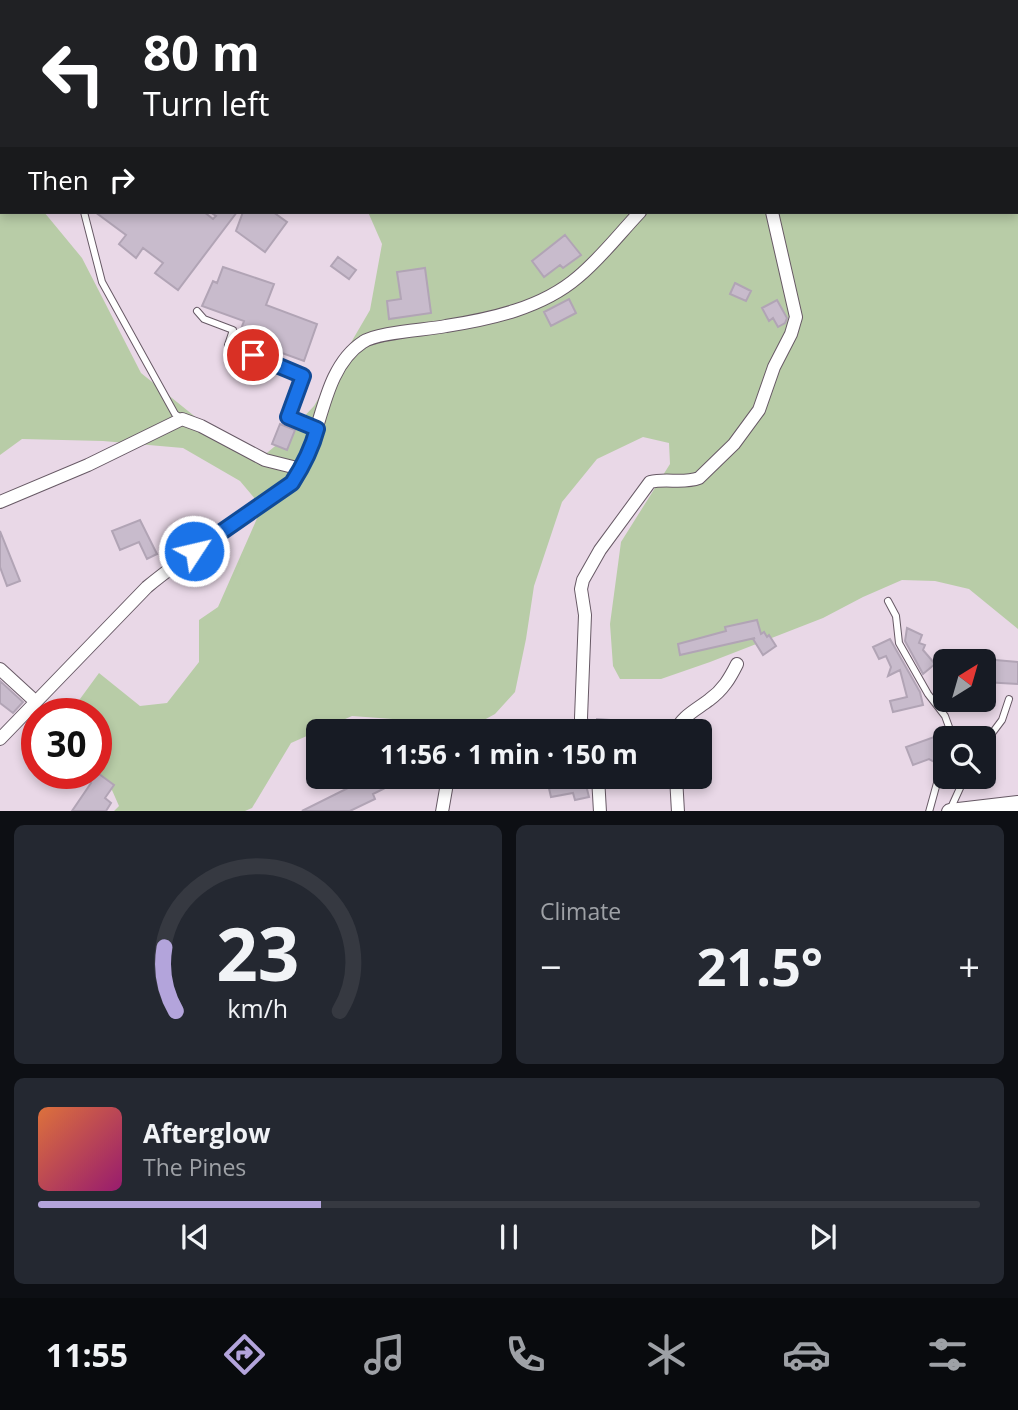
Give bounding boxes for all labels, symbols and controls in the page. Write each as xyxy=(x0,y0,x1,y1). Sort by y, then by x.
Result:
text: 80 m xyxy=(143,19,260,85)
icon: left xyxy=(28,28,119,119)
text: Turn left xyxy=(143,82,269,125)
icon: right xyxy=(103,161,141,199)
text: Then xyxy=(28,162,89,198)
pin xyxy=(223,325,283,385)
icon: arrive xyxy=(234,336,272,374)
position arrow xyxy=(157,514,231,588)
north arrow xyxy=(933,649,996,712)
map controls xyxy=(933,649,996,789)
speed limit sign: 30 xyxy=(21,698,112,789)
button: search xyxy=(933,726,996,789)
text: 11:56 · 1 min · 150 m xyxy=(380,736,638,772)
text: Climate xyxy=(540,895,621,927)
text: 23 xyxy=(216,903,300,1002)
text: 21.5° xyxy=(697,930,823,1001)
text: − xyxy=(540,940,562,992)
text: + xyxy=(958,940,980,992)
text: km/h xyxy=(228,990,288,1024)
text: Afterglow xyxy=(143,1115,270,1151)
text: The Pines xyxy=(143,1151,246,1183)
icon: previous xyxy=(176,1218,214,1256)
icon: pause xyxy=(490,1218,528,1256)
icon: next xyxy=(804,1218,842,1256)
icon: directions xyxy=(220,1330,269,1379)
icon: music xyxy=(360,1330,409,1379)
icon: phone xyxy=(501,1330,550,1379)
icon: climate xyxy=(642,1330,691,1379)
icon: car xyxy=(782,1330,831,1379)
icon: filters xyxy=(923,1330,972,1379)
text: 11:55 xyxy=(46,1333,128,1376)

